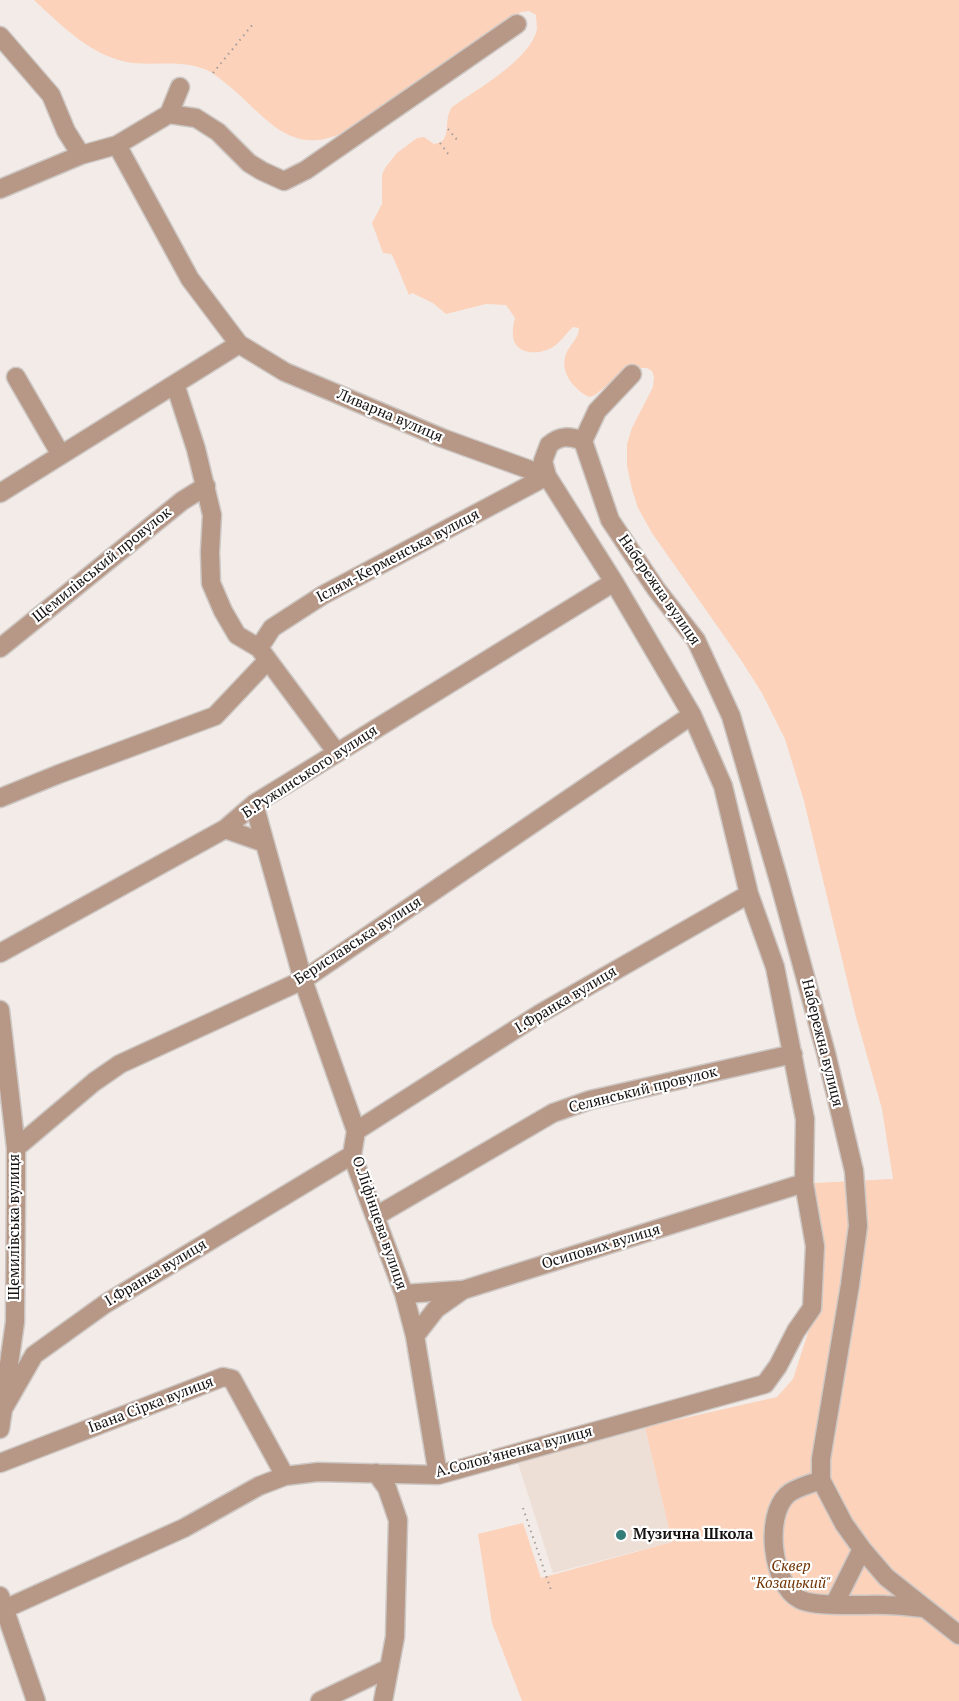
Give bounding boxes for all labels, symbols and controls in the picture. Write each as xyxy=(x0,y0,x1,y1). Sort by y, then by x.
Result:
street label: Ливарна вулиця xyxy=(334,386,446,446)
street label: Щемилівський провулок xyxy=(29,504,175,626)
street label: Іслям-Керменська вулиця xyxy=(313,505,483,607)
street label: Набережна вулиця xyxy=(614,531,704,649)
street label: Б.Ружинського вулиця xyxy=(239,721,381,823)
street label: Бериславська вулиця xyxy=(291,893,425,989)
street label: І.Франка вулиця xyxy=(512,963,620,1037)
street label: Набережна вулиця xyxy=(797,977,847,1109)
street label: Селянський провулок xyxy=(567,1063,719,1117)
street label: Щемилівська вулиця xyxy=(6,1154,24,1300)
street label: О.Ліфінцева вулиця xyxy=(348,1154,410,1292)
street label: Осипових вулиця xyxy=(540,1220,662,1274)
street label: І.Франка вулиця xyxy=(102,1236,210,1310)
street label: Івана Сірка вулиця xyxy=(86,1373,216,1437)
street label: А.Солов’яненка вулиця xyxy=(434,1422,594,1482)
place label: Музична Школа xyxy=(633,1526,753,1544)
marker: Музична Школа xyxy=(614,1528,628,1542)
park label: Сквер "Козацький" xyxy=(751,1558,831,1593)

